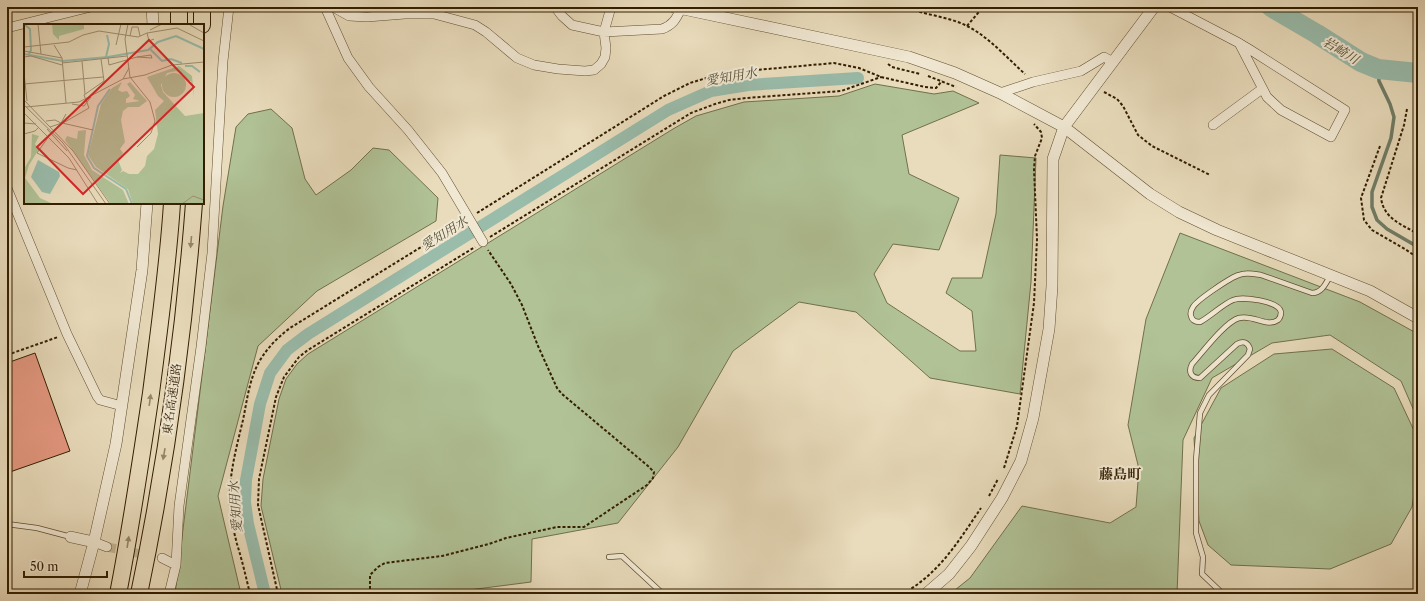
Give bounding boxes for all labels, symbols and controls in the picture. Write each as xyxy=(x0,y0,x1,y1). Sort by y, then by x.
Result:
inset map xyxy=(24,24,204,204)
water label: 岩崎川 xyxy=(1320,33,1364,68)
water label: 愛知用水 xyxy=(704,63,760,88)
water label: 愛知用水 xyxy=(418,211,472,254)
one-way arrow xyxy=(188,236,194,248)
street label: 東名高速道路 xyxy=(159,362,184,436)
one-way arrow xyxy=(147,394,153,406)
one-way arrow xyxy=(161,448,167,460)
district label: 藤島町 xyxy=(1099,465,1142,483)
water label: 愛知用水 xyxy=(225,479,245,534)
one-way arrow xyxy=(125,536,131,548)
scale bar xyxy=(24,553,107,579)
text: 50 m xyxy=(30,559,59,574)

